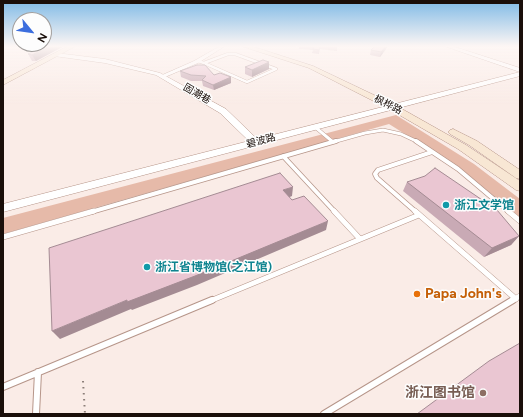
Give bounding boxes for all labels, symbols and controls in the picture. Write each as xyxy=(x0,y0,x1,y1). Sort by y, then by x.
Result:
north arrow xyxy=(12,12,52,52)
text: N xyxy=(34,31,50,44)
street label: 固潮巷 xyxy=(181,81,213,107)
street label: 枫桦路 xyxy=(372,93,404,117)
street label: 碧波路 xyxy=(245,131,277,151)
place label: 浙江文学馆 xyxy=(454,198,514,212)
marker: 浙江文学馆 xyxy=(441,200,451,210)
place label: 浙江省博物馆(之江馆) xyxy=(155,260,272,274)
marker: 浙江省博物馆(之江馆) xyxy=(142,262,152,272)
place label: Papa John's xyxy=(425,286,502,302)
marker: Papa John's xyxy=(412,289,422,299)
place label: 浙江图书馆 xyxy=(405,385,475,401)
marker: 浙江图书馆 xyxy=(478,388,488,398)

